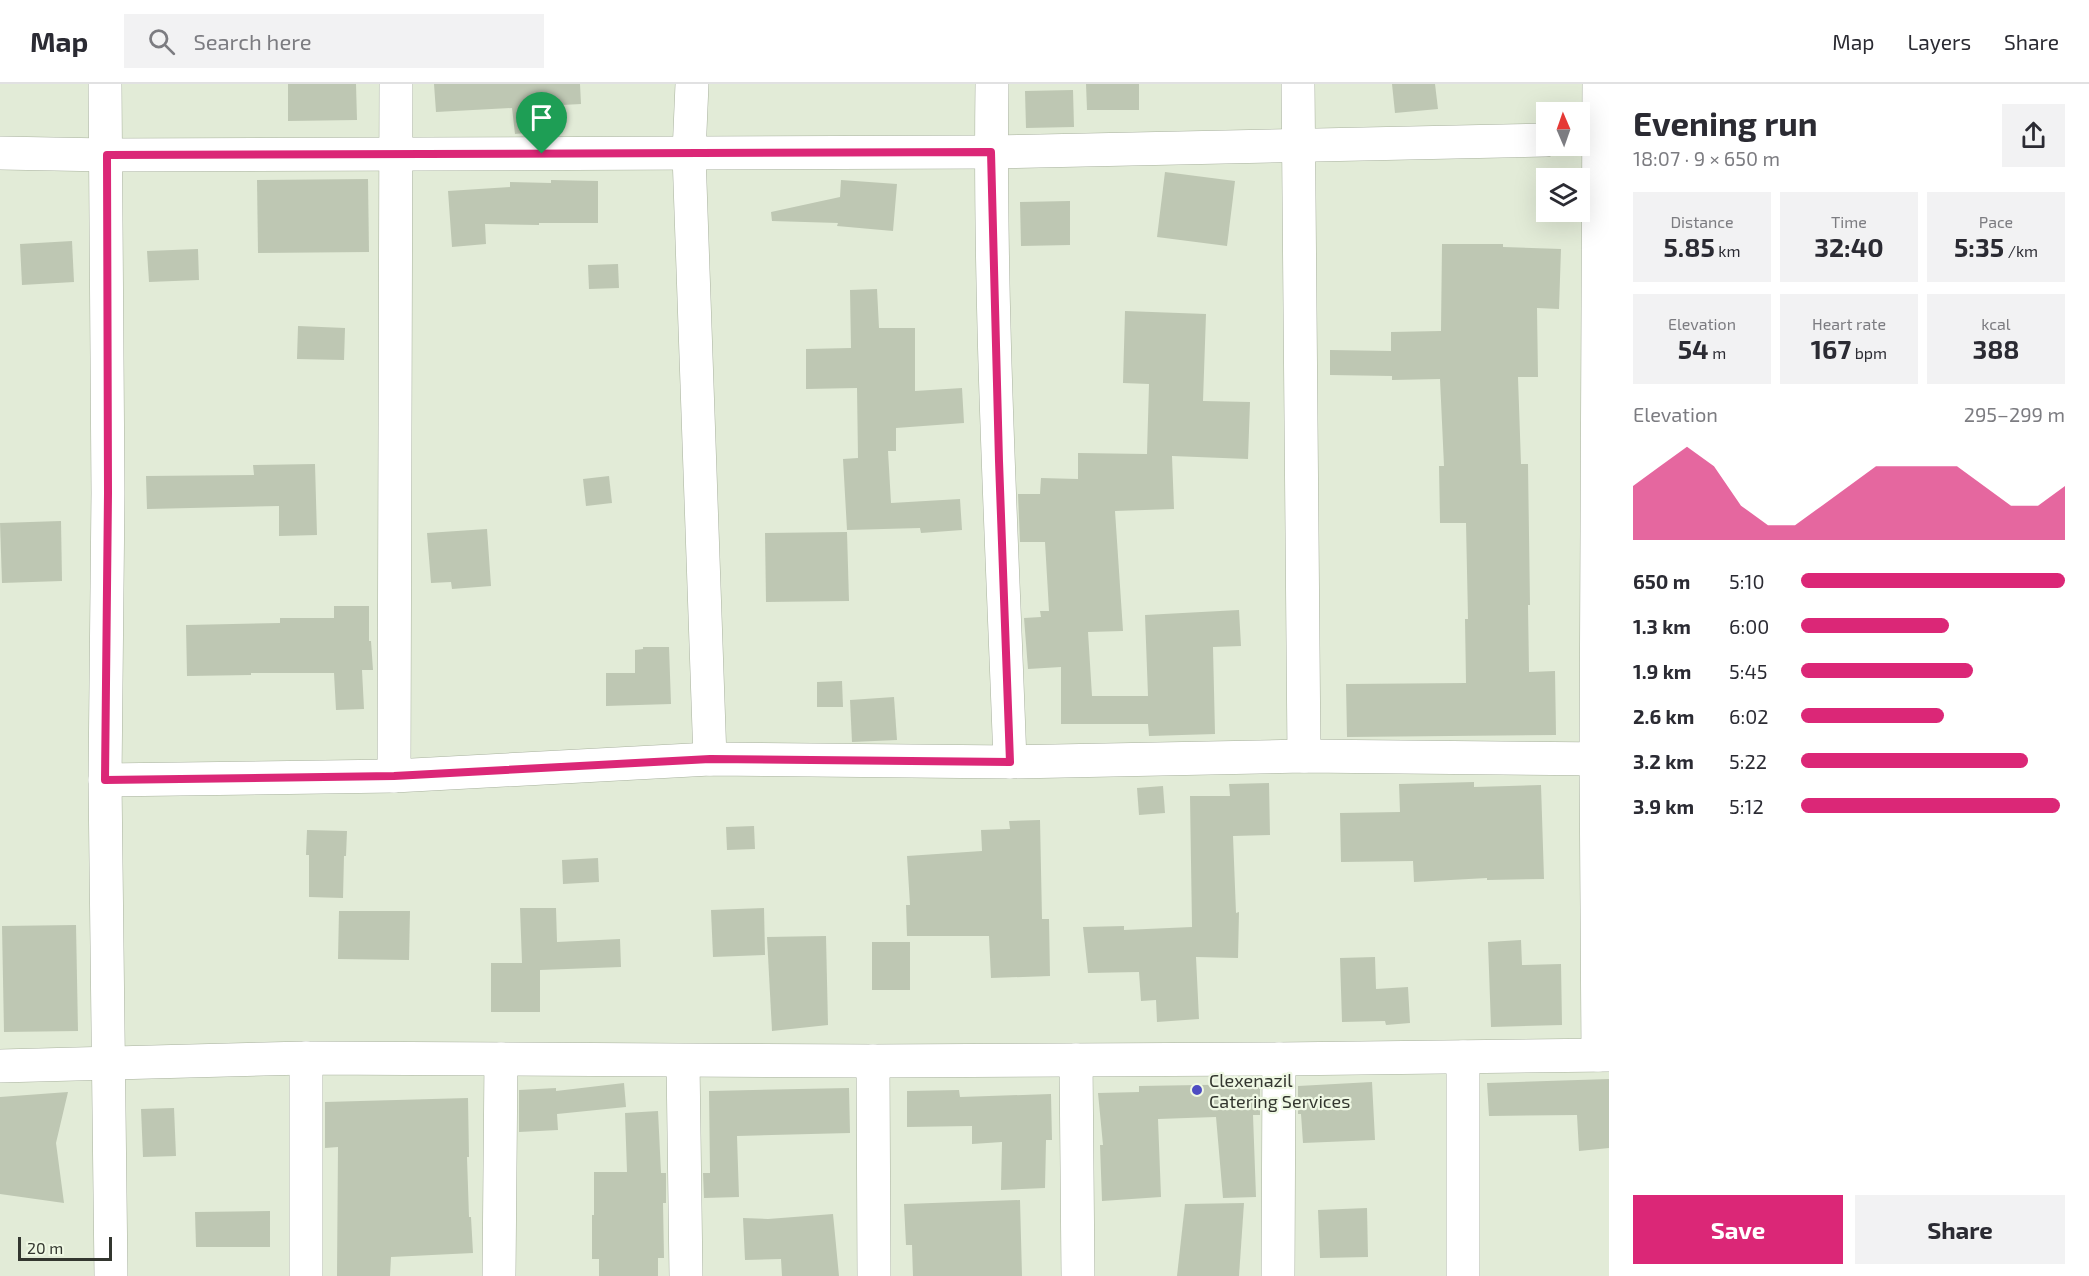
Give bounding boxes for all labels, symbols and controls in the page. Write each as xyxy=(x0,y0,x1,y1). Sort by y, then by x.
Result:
search box xyxy=(124,14,544,68)
text: Map xyxy=(30,24,88,58)
icon: search xyxy=(145,25,178,58)
text: Search here xyxy=(193,28,312,54)
text: Map xyxy=(1832,29,1874,54)
text: Layers xyxy=(1907,29,1971,54)
text: Share xyxy=(2004,29,2059,54)
pin xyxy=(516,92,567,154)
icon: arrive xyxy=(525,101,558,134)
north arrow xyxy=(1536,102,1590,156)
map controls xyxy=(1536,102,1590,222)
text: Evening run xyxy=(1633,103,1818,143)
button: share xyxy=(2002,104,2065,167)
text: 18:07 · 9 × 650 m xyxy=(1633,146,1780,170)
button: layers xyxy=(1536,168,1590,222)
text: Distance xyxy=(1670,212,1734,231)
text: Time xyxy=(1831,212,1867,231)
text: Pace xyxy=(1979,212,2013,231)
text: 5.85 xyxy=(1664,231,1715,262)
text: 32:40 xyxy=(1814,231,1884,262)
text: 5:35 xyxy=(1954,231,2004,262)
text: km xyxy=(1715,241,1740,260)
text: /km xyxy=(2004,241,2038,260)
text: Elevation xyxy=(1668,314,1736,333)
text: Heart rate xyxy=(1812,314,1886,333)
text: kcal xyxy=(1981,314,2011,333)
text: 54 xyxy=(1678,333,1709,364)
text: 167 xyxy=(1811,333,1851,364)
text: 388 xyxy=(1972,333,2020,364)
text: m xyxy=(1709,343,1726,362)
text: bpm xyxy=(1851,343,1887,362)
text: Elevation xyxy=(1633,402,1718,426)
text: 295–299 m xyxy=(1964,402,2065,426)
text: 650 m xyxy=(1633,569,1690,593)
text: 5:10 xyxy=(1729,569,1764,593)
text: 1.3 km xyxy=(1633,614,1691,638)
text: 6:00 xyxy=(1729,614,1769,638)
text: 1.9 km xyxy=(1633,659,1691,683)
text: 5:45 xyxy=(1729,659,1767,683)
text: 2.6 km xyxy=(1633,704,1694,728)
text: 6:02 xyxy=(1729,704,1768,728)
text: 3.2 km xyxy=(1633,749,1694,773)
text: 5:22 xyxy=(1729,749,1767,773)
text: 3.9 km xyxy=(1633,794,1694,818)
text: 5:12 xyxy=(1729,794,1764,818)
place label: Clexenazil Catering Services xyxy=(1209,1069,1350,1112)
marker: Clexenazil Catering Services xyxy=(1190,1083,1204,1097)
button: Save xyxy=(1633,1195,1843,1264)
button: Share xyxy=(1855,1195,2065,1264)
scale bar xyxy=(18,1234,112,1262)
text: 20 m xyxy=(27,1238,63,1257)

